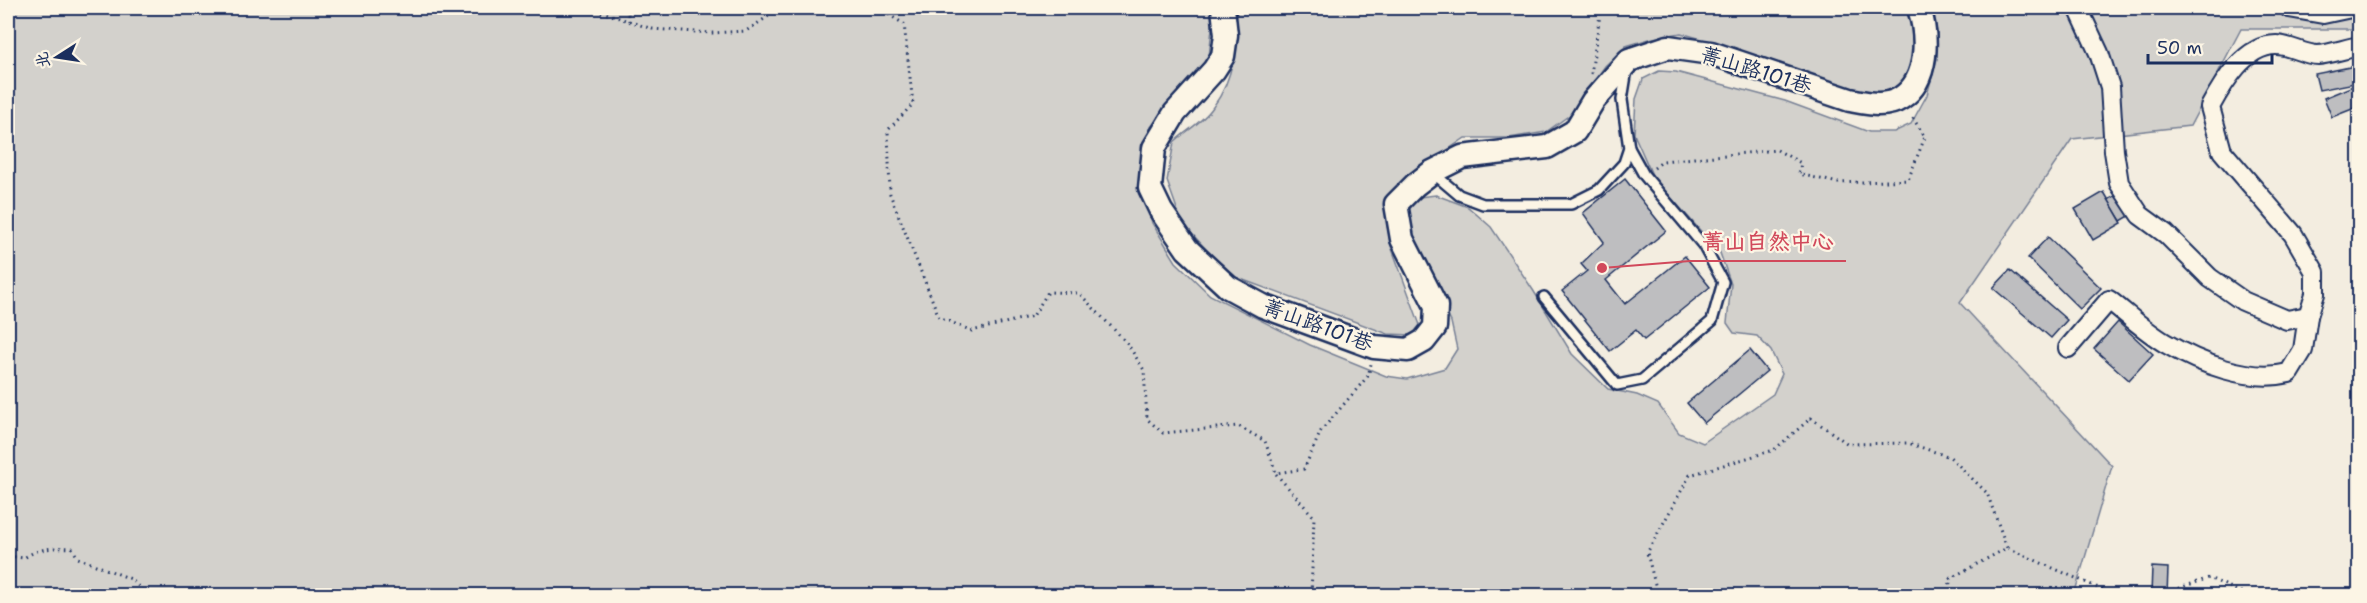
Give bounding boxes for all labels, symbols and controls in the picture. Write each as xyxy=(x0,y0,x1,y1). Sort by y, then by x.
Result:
north arrow xyxy=(27,27,87,87)
scale bar xyxy=(2148,27,2272,65)
text: 50 m xyxy=(2157,36,2202,60)
street label: 菁山路101巷 xyxy=(1697,40,1815,100)
text: 北 xyxy=(31,50,55,70)
callout: 菁山自然中心 xyxy=(1690,221,1846,261)
text: 菁山自然中心 xyxy=(1702,227,1834,256)
street label: 菁山路101巷 xyxy=(1259,292,1377,358)

